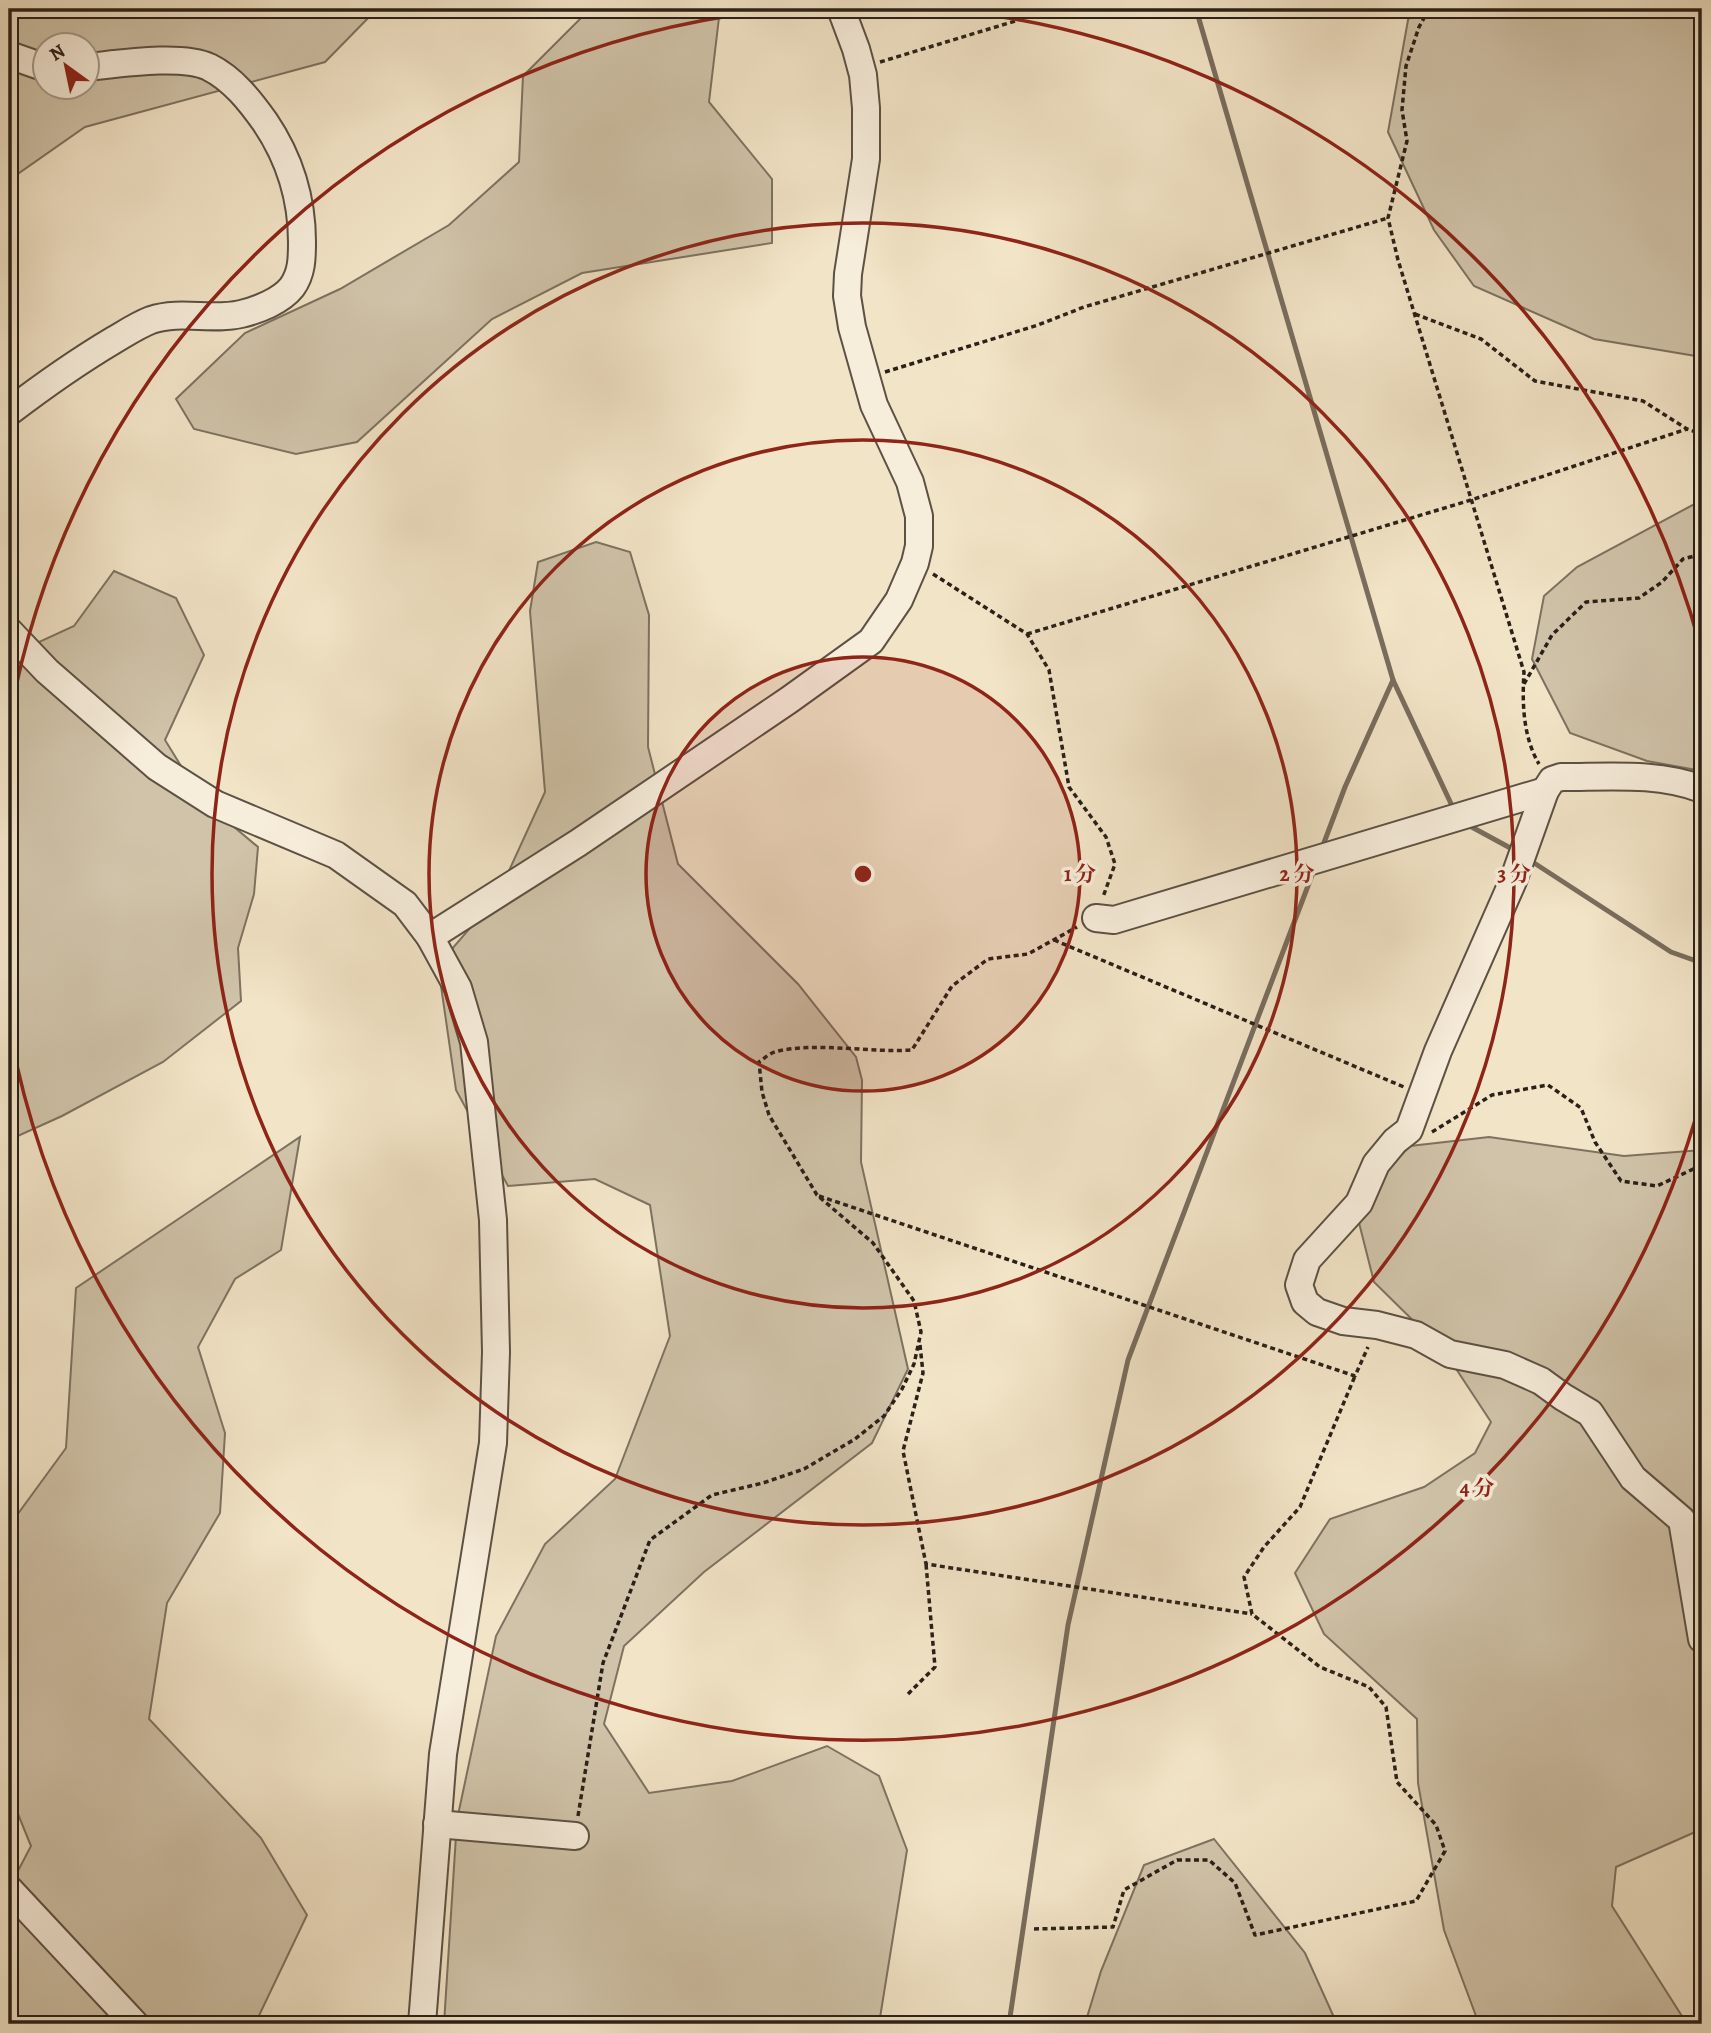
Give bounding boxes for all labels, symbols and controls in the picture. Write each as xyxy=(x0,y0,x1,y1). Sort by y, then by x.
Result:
north arrow xyxy=(32,32,102,102)
text: N xyxy=(44,38,70,67)
text: 1 分 xyxy=(1064,860,1096,888)
text: 2 分 xyxy=(1280,860,1314,888)
text: 3 分 xyxy=(1497,860,1531,888)
centre of rings xyxy=(851,862,875,886)
text: 4 分 xyxy=(1460,1474,1494,1502)

